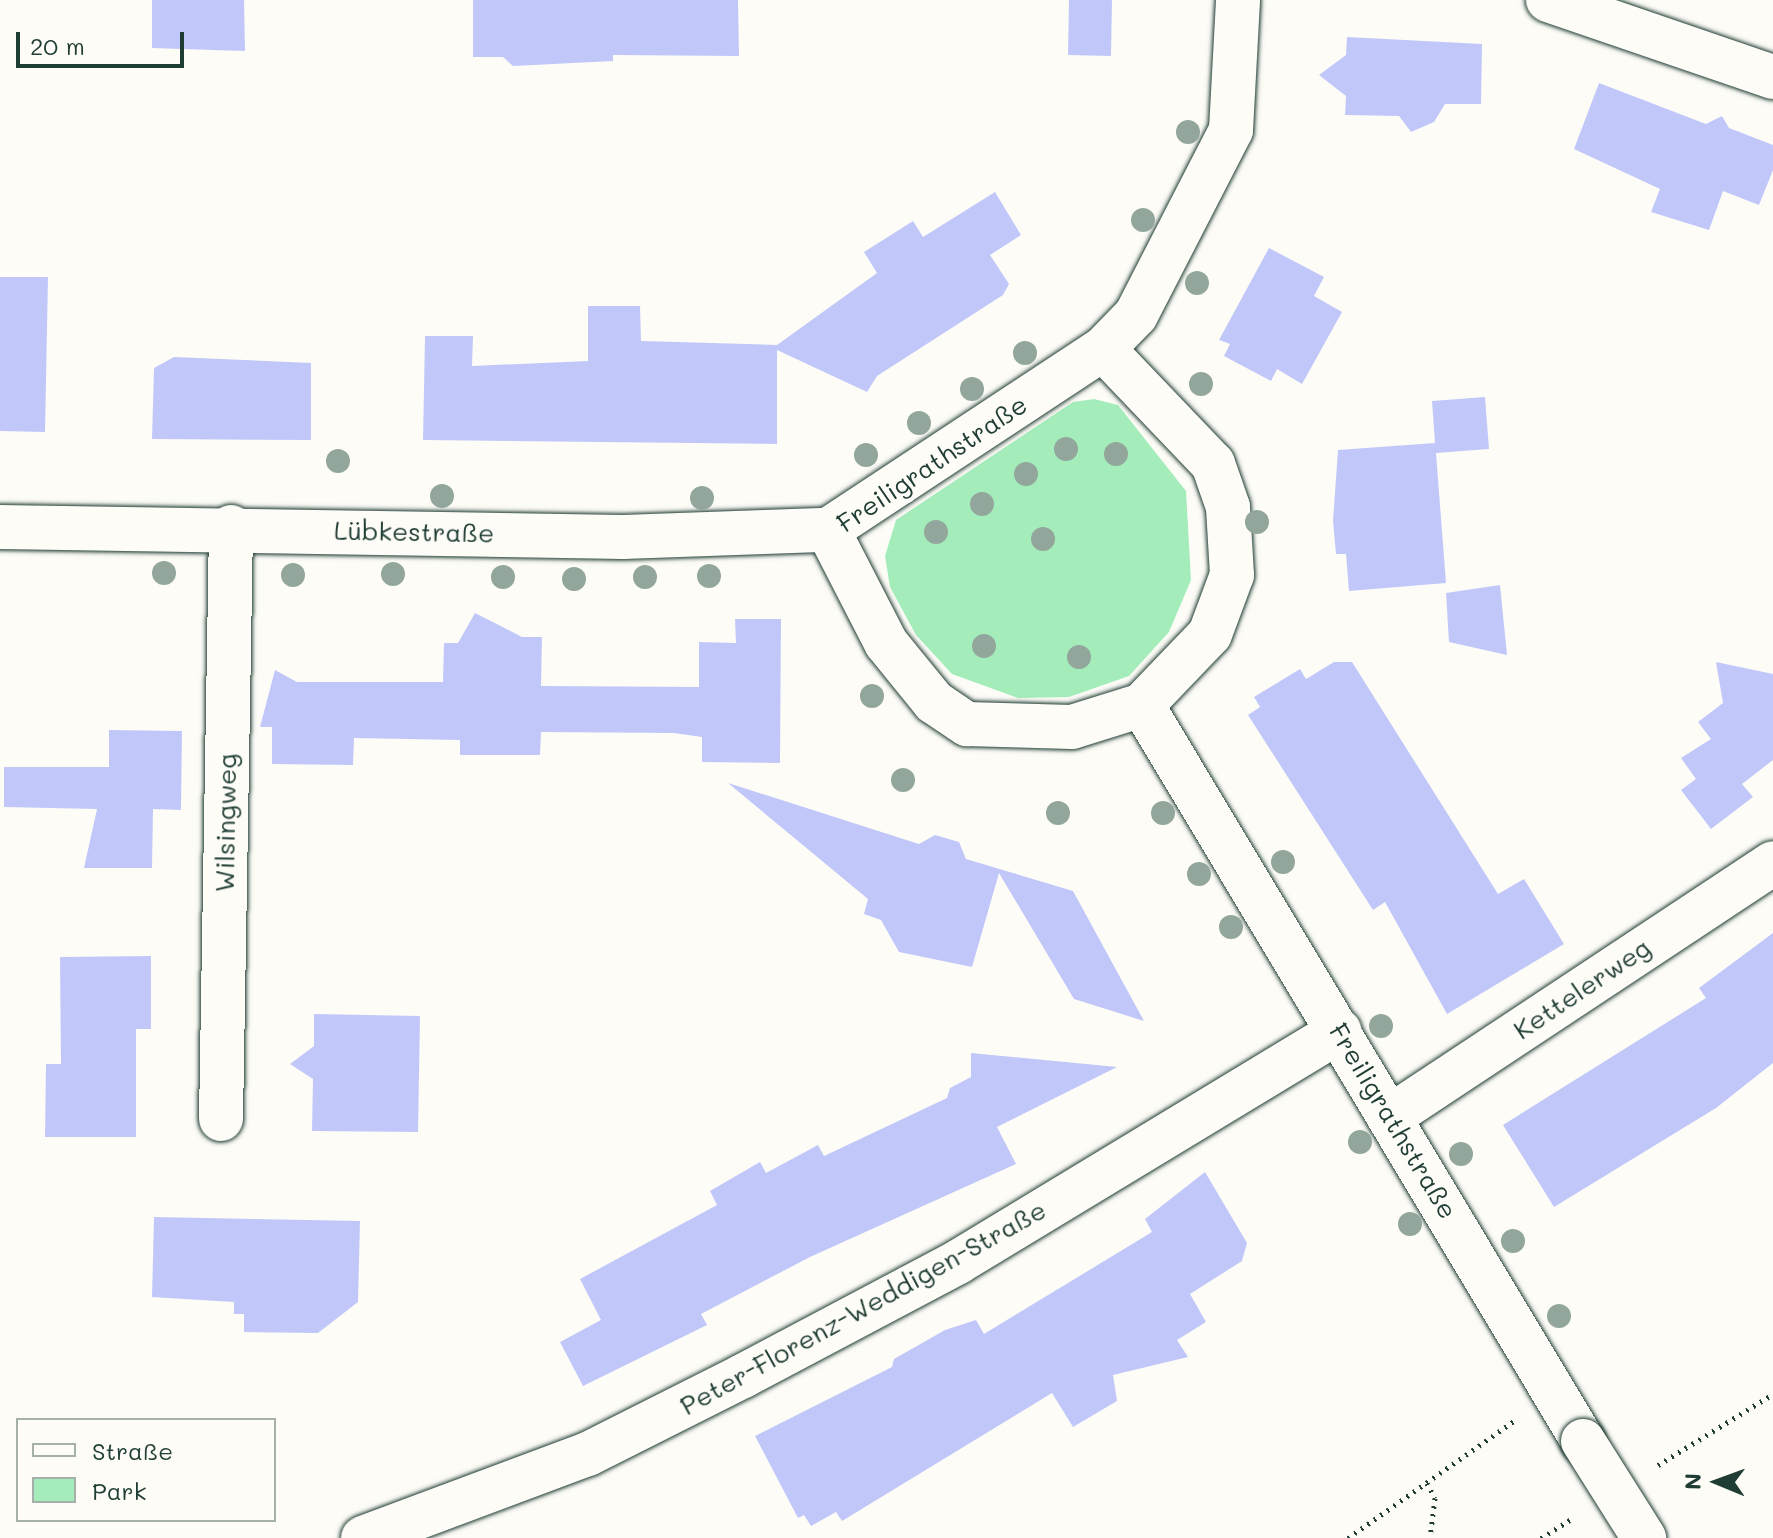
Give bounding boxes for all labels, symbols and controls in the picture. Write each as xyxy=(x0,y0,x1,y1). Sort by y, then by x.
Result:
scale bar xyxy=(20,16,188,66)
text: 20 m xyxy=(30,30,85,61)
street label: Freiligrathstraße xyxy=(831,389,1033,539)
street label: Lübkestraße xyxy=(334,515,494,549)
street label: Wilsingweg xyxy=(209,753,243,893)
street label: Kettelerweg xyxy=(1508,932,1656,1046)
street label: Freiligrathstraße xyxy=(1322,1018,1464,1224)
street label: Peter-Florenz-Weddigen-Straße xyxy=(675,1194,1051,1422)
legend xyxy=(16,1418,276,1522)
text: Straße xyxy=(92,1435,173,1466)
north arrow xyxy=(1677,1442,1757,1522)
text: N xyxy=(1678,1473,1707,1490)
text: Park xyxy=(92,1475,146,1506)

